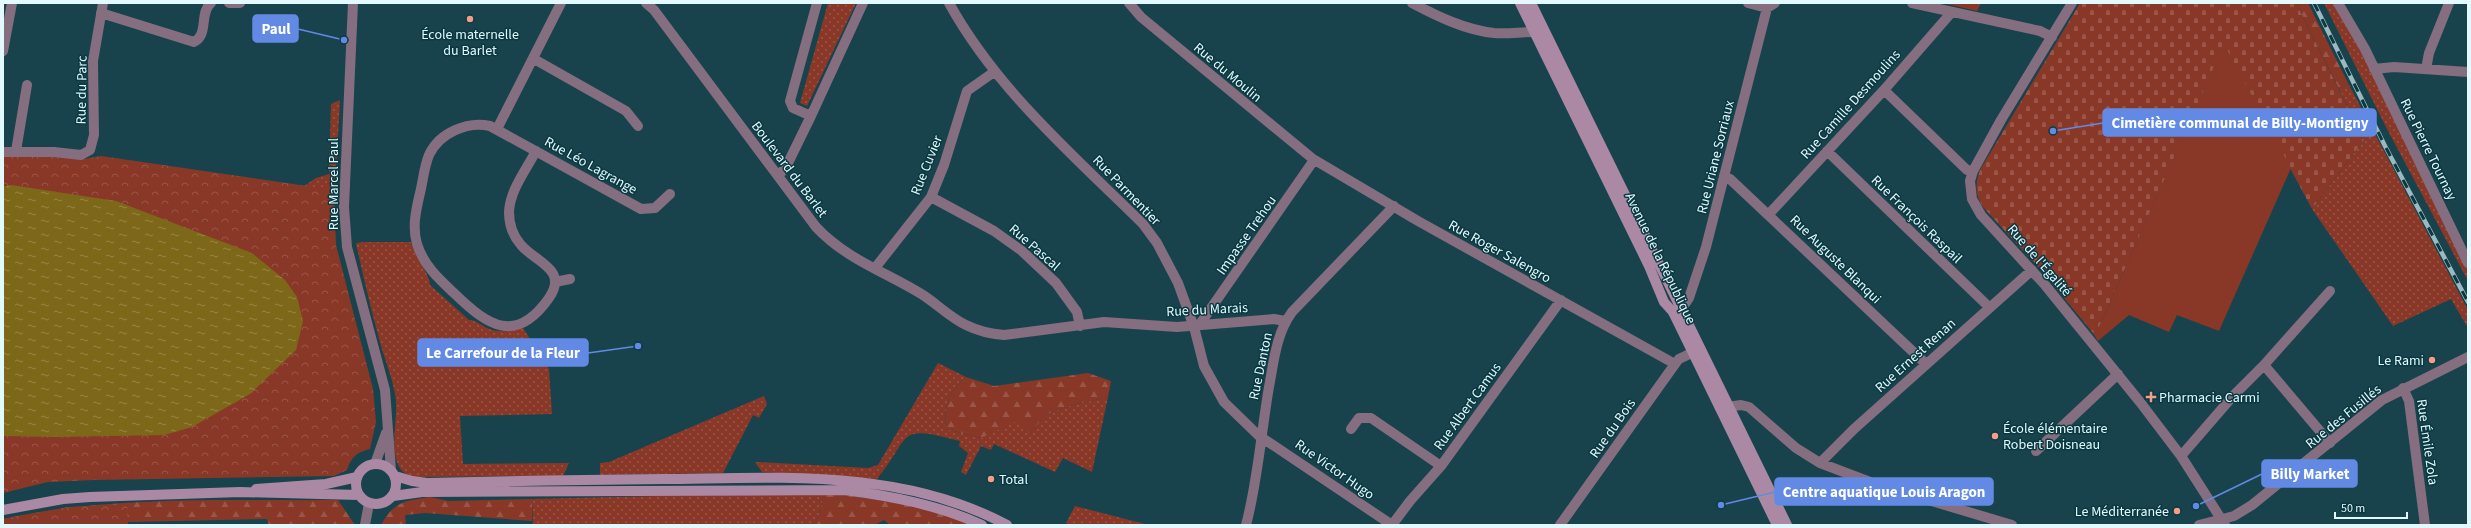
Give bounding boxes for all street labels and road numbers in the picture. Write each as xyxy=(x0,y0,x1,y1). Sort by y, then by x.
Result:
street label: Rue du Moulin xyxy=(1189,38,1266,107)
street label: Rue Camille Desmoulins xyxy=(1796,45,1905,164)
street label: Rue du Parc xyxy=(71,55,93,125)
street label: Rue Pierre Tournay xyxy=(2395,95,2462,204)
street label: Rue Uriane Sorriaux xyxy=(1692,98,1740,216)
street label: Boulevard du Barlet xyxy=(746,117,832,222)
street label: Rue Léo Lagrange xyxy=(541,132,641,200)
street label: Rue Cuvier xyxy=(906,132,948,198)
street label: Rue Marcel Paul xyxy=(324,137,344,230)
street label: Rue Parmentier xyxy=(1088,151,1165,230)
street label: Rue François Raspail xyxy=(1866,171,1967,269)
street label: Avenue de la République xyxy=(1620,189,1701,328)
street label: Impasse Trehou xyxy=(1212,192,1282,279)
street label: Rue Auguste Blanqui xyxy=(1785,211,1886,309)
street label: Rue Roger Salengro xyxy=(1445,215,1554,288)
street label: Rue Pascal xyxy=(1004,220,1065,276)
street label: Rue de l'Égalité xyxy=(2002,220,2076,301)
street label: Rue du Marais xyxy=(1166,298,1248,322)
street label: Rue Ernest Renan xyxy=(1871,314,1960,397)
street label: Rue Danton xyxy=(1244,331,1278,402)
street label: Rue Albert Camus xyxy=(1429,359,1506,454)
street label: Rue des Fusillés xyxy=(2301,380,2386,454)
street label: Rue du Bois xyxy=(1585,395,1641,462)
street label: Rue Émile Zola xyxy=(2411,398,2443,486)
street label: Rue Victor Hugo xyxy=(1291,435,1378,505)

